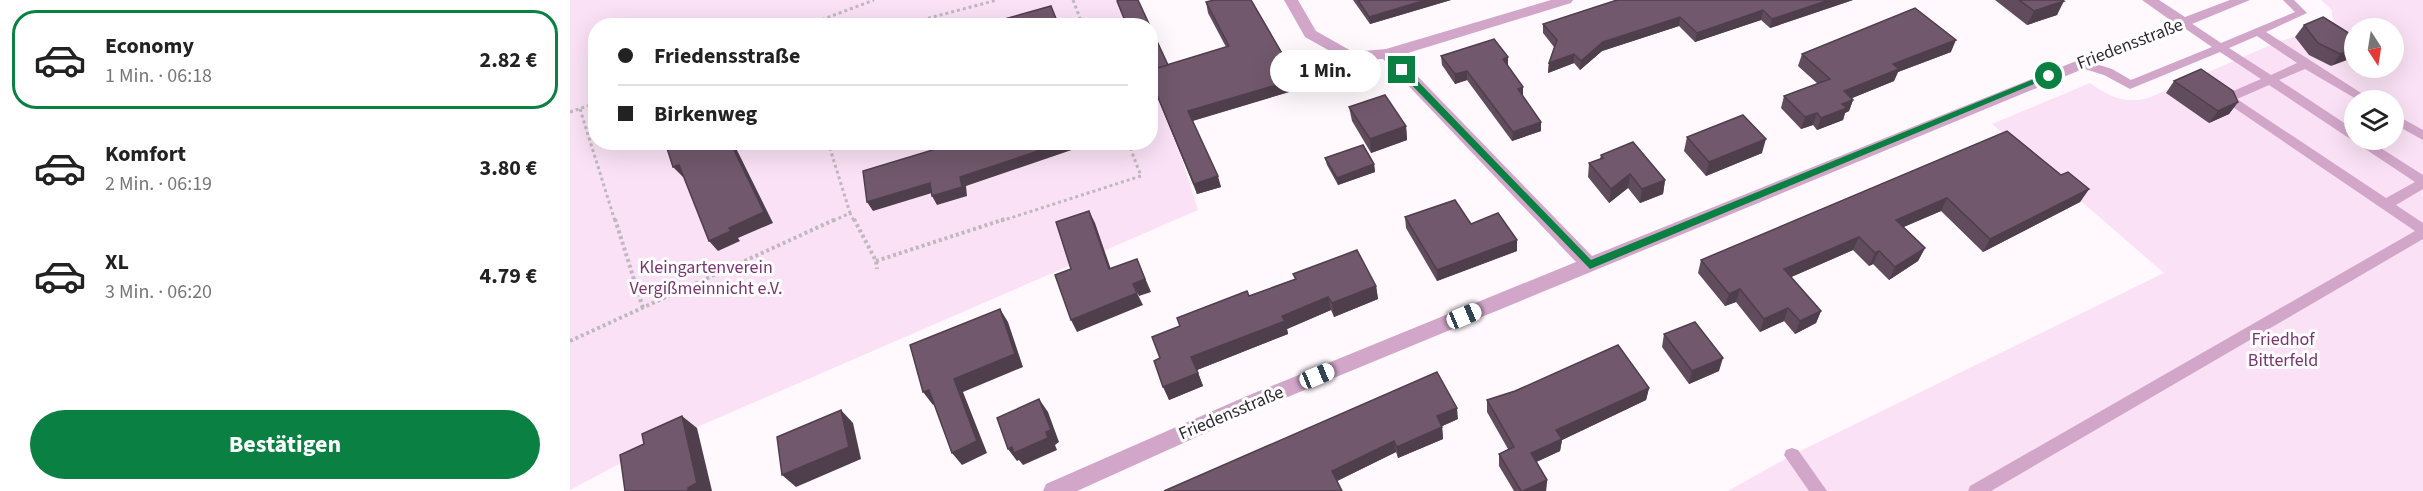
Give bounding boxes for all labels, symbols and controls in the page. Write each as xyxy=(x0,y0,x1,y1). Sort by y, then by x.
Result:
street label: Friedensstraße xyxy=(2073,12,2187,76)
north arrow xyxy=(2344,18,2404,78)
map controls xyxy=(2344,18,2404,150)
text: Economy xyxy=(105,30,194,62)
icon: car xyxy=(33,33,87,87)
text: Friedensstraße xyxy=(654,40,800,72)
text: 2.82 € xyxy=(480,44,537,76)
callout: 1 Min. xyxy=(1270,49,1381,91)
route end xyxy=(1388,56,1415,83)
text: 1 Min. xyxy=(1299,57,1352,85)
text: 1 Min. · 06:18 xyxy=(105,62,212,90)
route start xyxy=(2035,62,2062,89)
button: layers xyxy=(2344,90,2404,150)
text: Birkenweg xyxy=(654,98,757,130)
text: Komfort xyxy=(105,138,186,170)
icon: car xyxy=(33,141,87,195)
text: 3.80 € xyxy=(480,152,537,184)
text: 2 Min. · 06:19 xyxy=(105,170,212,198)
text: XL xyxy=(105,246,129,278)
icon: car xyxy=(33,249,87,303)
park label: Kleingartenverein Vergißmeinnicht e.V. xyxy=(630,255,782,301)
text: 4.79 € xyxy=(480,260,537,292)
text: 3 Min. · 06:20 xyxy=(105,278,212,306)
car xyxy=(1444,301,1484,331)
park label: Friedhof Bitterfeld xyxy=(2248,327,2318,373)
car xyxy=(1297,361,1337,391)
street label: Friedensstraße xyxy=(1175,380,1287,446)
button: Bestätigen xyxy=(30,410,540,479)

